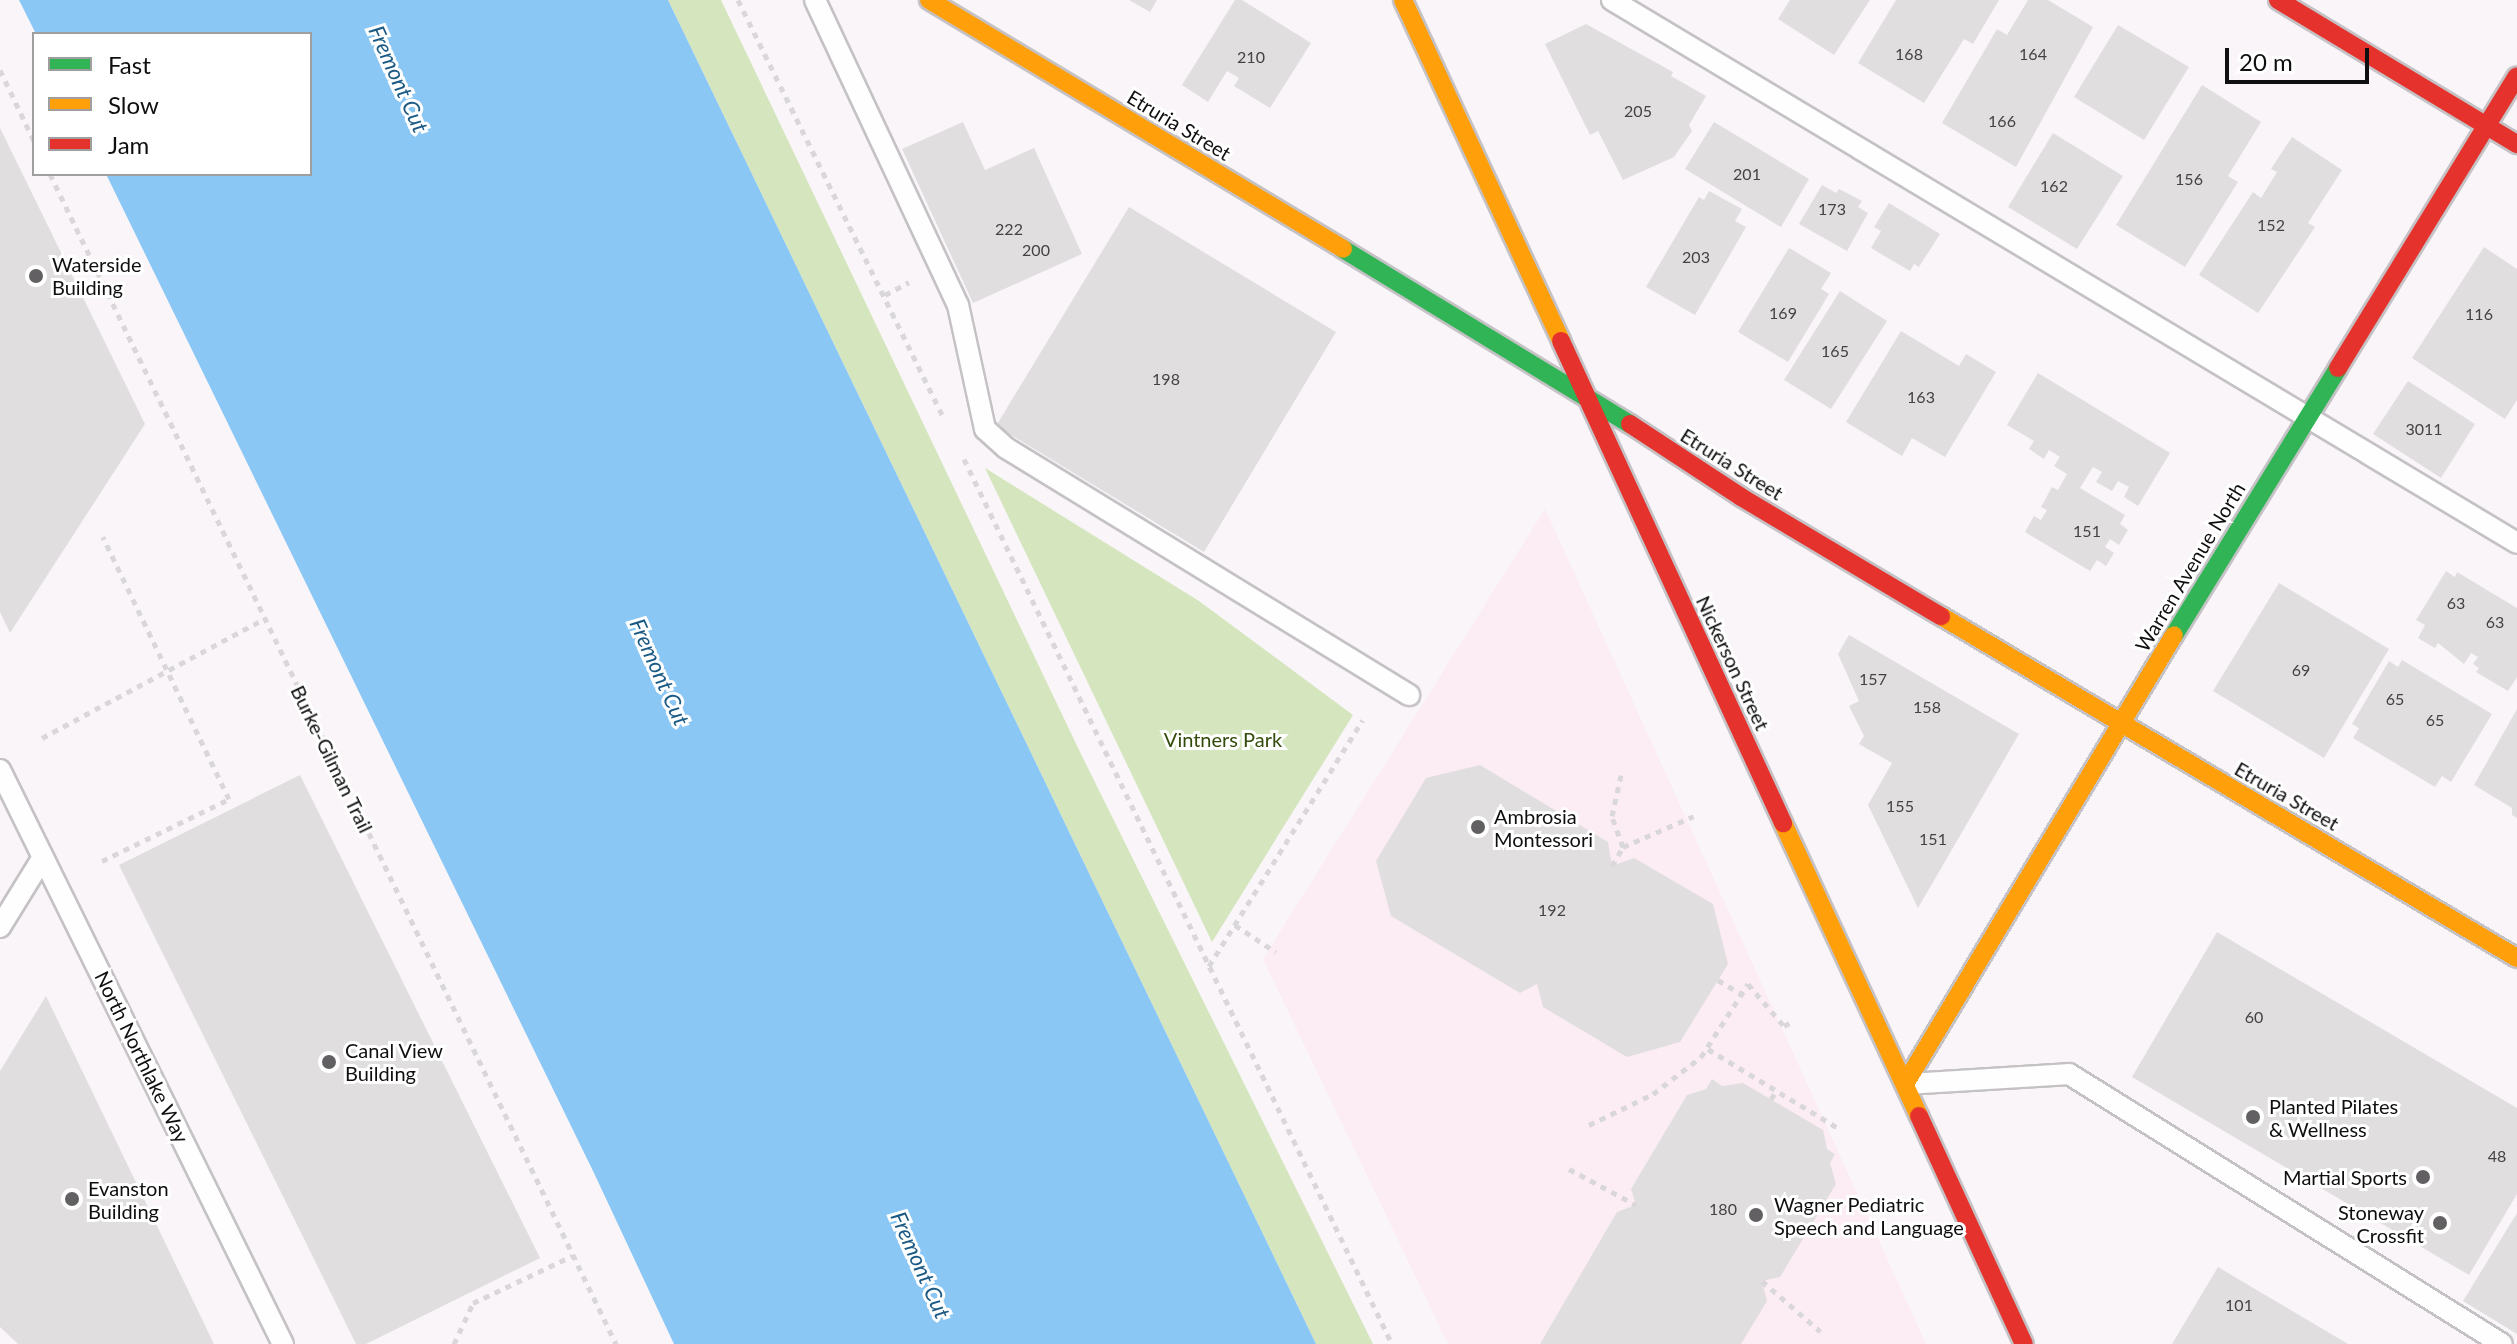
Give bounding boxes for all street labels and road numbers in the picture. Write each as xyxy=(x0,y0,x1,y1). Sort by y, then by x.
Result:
street label: Etruria Street xyxy=(1123,85,1235,165)
street label: Etruria Street xyxy=(1676,423,1788,505)
street label: Warren Avenue North xyxy=(2130,478,2250,656)
street label: Nickerson Street xyxy=(1691,592,1775,734)
street label: Burke-Gilman Trail xyxy=(286,681,378,837)
street label: Etruria Street xyxy=(2231,756,2343,836)
street label: North Northlake Way xyxy=(90,967,194,1147)

